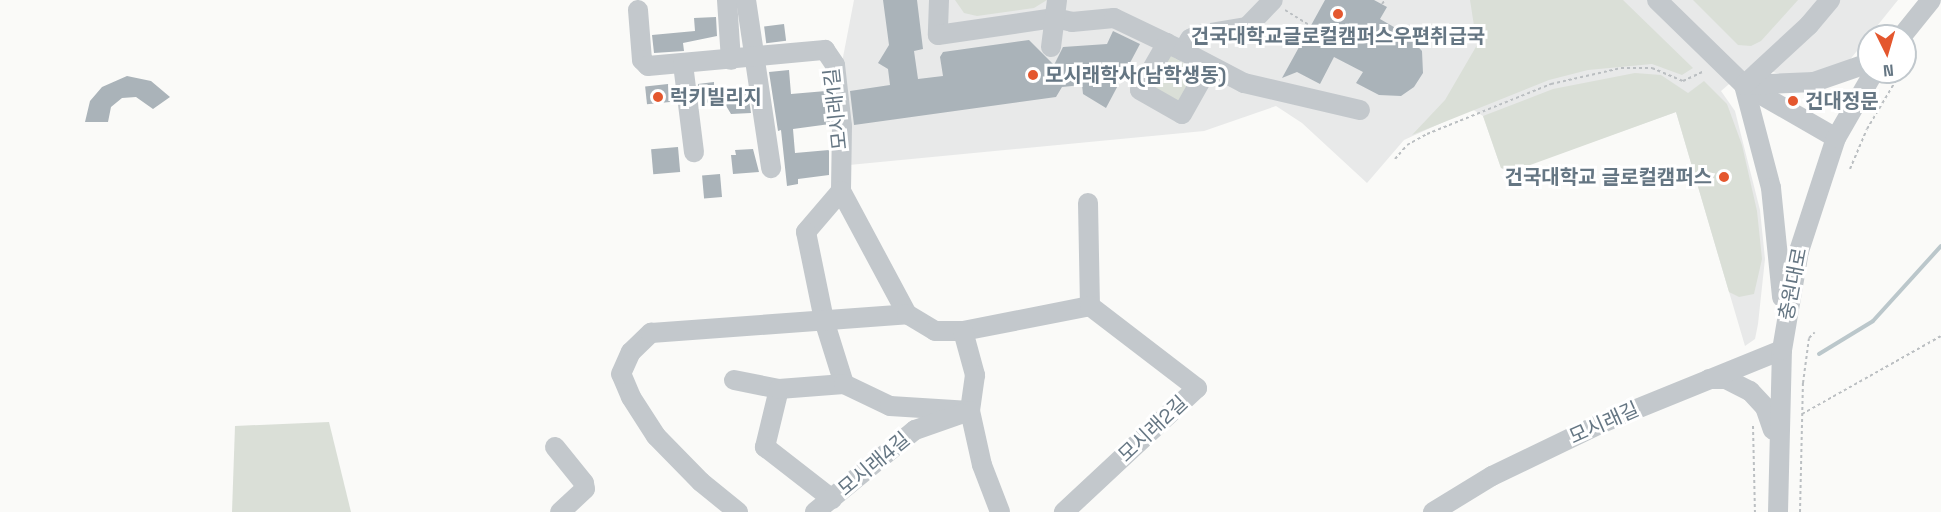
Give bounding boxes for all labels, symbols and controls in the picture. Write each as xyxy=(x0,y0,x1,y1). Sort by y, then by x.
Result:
marker: 건국대학교글로컬캠퍼스우편취급국 xyxy=(1331,7,1345,21)
place label: 건국대학교글로컬캠퍼스우편취급국 xyxy=(1191,24,1485,48)
north arrow xyxy=(1857,24,1917,84)
text: N xyxy=(1882,60,1895,81)
place label: 모시래학사(남학생동) xyxy=(1045,63,1226,87)
street label: 모시래1길 xyxy=(820,67,852,151)
marker: 모시래학사(남학생동) xyxy=(1026,68,1040,82)
place label: 럭키빌리지 xyxy=(670,85,762,109)
place label: 건대정문 xyxy=(1805,89,1879,113)
marker: 럭키빌리지 xyxy=(651,90,665,104)
marker: 건대정문 xyxy=(1786,94,1800,108)
place label: 건국대학교 글로컬캠퍼스 xyxy=(1505,165,1712,189)
marker: 건국대학교 글로컬캠퍼스 xyxy=(1717,170,1731,184)
street label: 충원대로 xyxy=(1774,246,1812,322)
street label: 모시래2길 xyxy=(1113,391,1193,467)
street label: 모시래길 xyxy=(1566,397,1642,449)
street label: 모시래4길 xyxy=(833,427,915,501)

